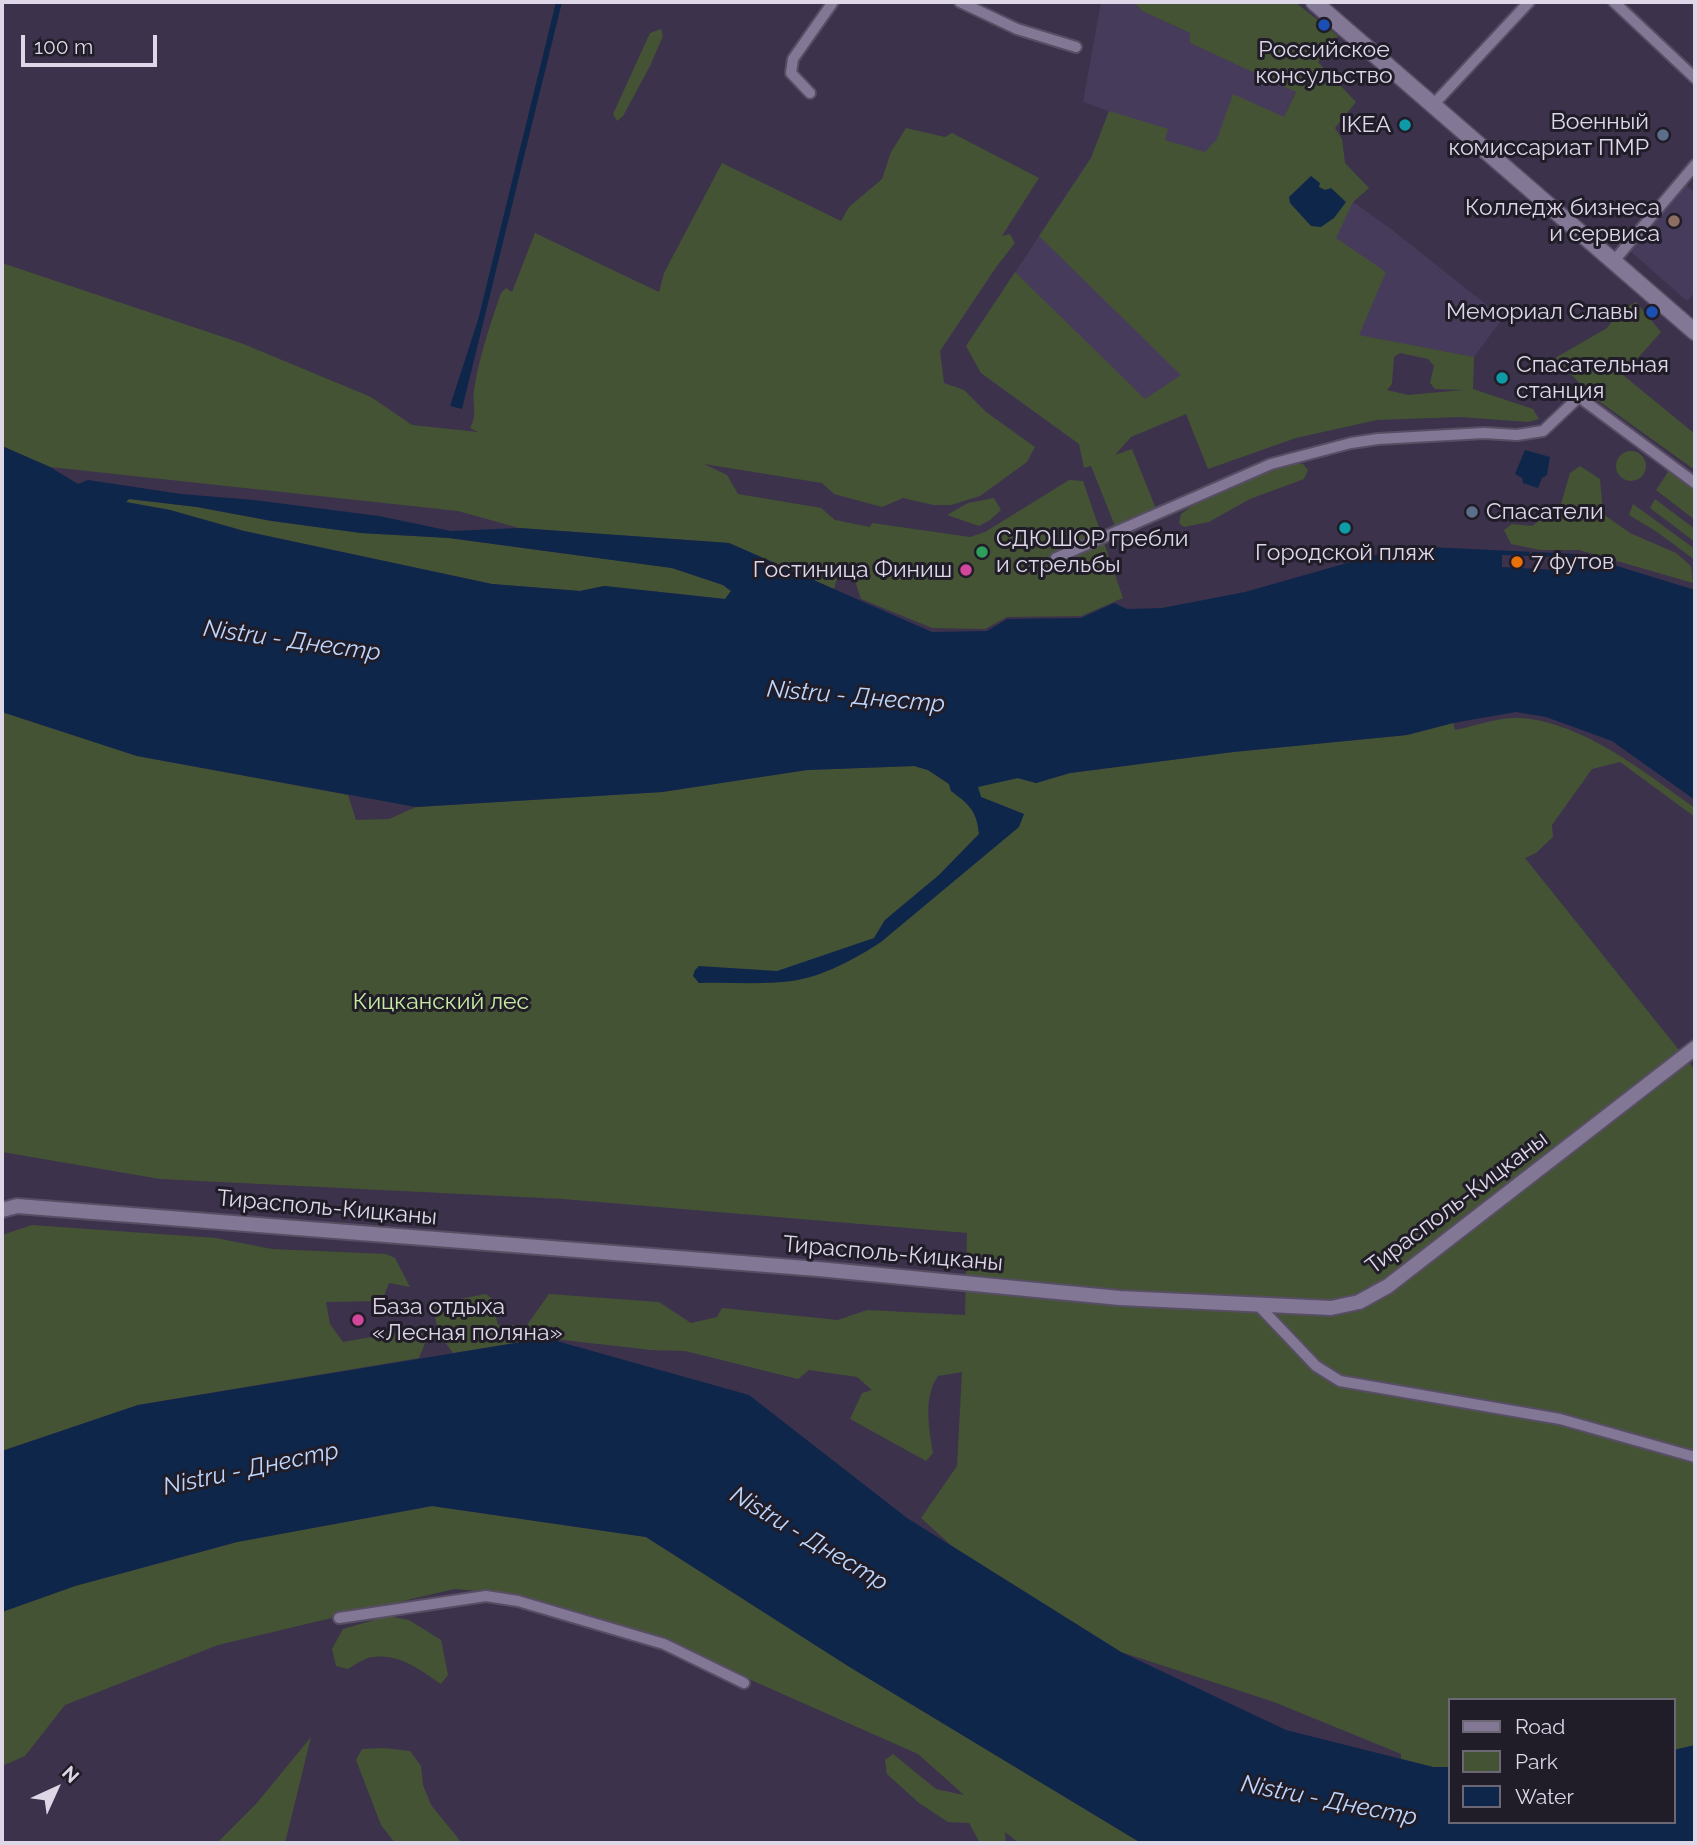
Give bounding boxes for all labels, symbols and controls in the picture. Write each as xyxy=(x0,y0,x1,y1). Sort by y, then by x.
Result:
marker: Российское консульство xyxy=(1316,17,1332,33)
scale bar xyxy=(24,21,161,65)
text: 100 m xyxy=(34,34,93,59)
place label: Российское консульство xyxy=(1255,36,1393,90)
place label: Военный комиссариат ПМР xyxy=(1449,108,1649,162)
place label: IKEA xyxy=(1341,111,1391,139)
marker: IKEA xyxy=(1397,117,1413,133)
marker: Военный комиссариат ПМР xyxy=(1655,127,1671,143)
place label: Колледж бизнеса и сервиса xyxy=(1465,194,1660,248)
marker: Колледж бизнеса и сервиса xyxy=(1666,213,1682,229)
place label: Мемориал Славы xyxy=(1446,298,1638,326)
marker: Мемориал Славы xyxy=(1644,304,1660,320)
place label: Спасательная станция xyxy=(1516,351,1669,405)
marker: Спасательная станция xyxy=(1494,370,1510,386)
place label: Спасатели xyxy=(1486,498,1604,526)
marker: Спасатели xyxy=(1464,504,1480,520)
marker: Городской пляж xyxy=(1337,520,1353,536)
place label: СДЮШОР гребли и стрельбы xyxy=(996,525,1188,579)
place label: Городской пляж xyxy=(1255,539,1435,567)
marker: СДЮШОР гребли и стрельбы xyxy=(974,544,990,560)
place label: 7 футов xyxy=(1531,548,1614,576)
marker: 7 футов xyxy=(1509,554,1525,570)
place label: Гостиница Финиш xyxy=(753,556,952,584)
marker: Гостиница Финиш xyxy=(958,562,974,578)
water label: Nistru - Днестр xyxy=(201,614,383,668)
water label: Nistru - Днестр xyxy=(766,675,946,719)
park label: Кицканский лес xyxy=(353,988,529,1016)
street label: Тирасполь-Кицканы xyxy=(1361,1126,1553,1280)
street label: Тирасполь-Кицканы xyxy=(216,1185,438,1231)
street label: Тирасполь-Кицканы xyxy=(782,1231,1004,1277)
place label: База отдыха «Лесная поляна» xyxy=(372,1293,563,1347)
marker: База отдыха «Лесная поляна» xyxy=(350,1312,366,1328)
water label: Nistru - Днестр xyxy=(161,1436,341,1502)
water label: Nistru - Днестр xyxy=(725,1481,893,1597)
legend xyxy=(1448,1698,1676,1824)
text: Road xyxy=(1515,1714,1565,1739)
text: Park xyxy=(1515,1749,1558,1774)
north arrow xyxy=(21,1754,91,1824)
text: N xyxy=(58,1761,84,1787)
water label: Nistru - Днестр xyxy=(1239,1770,1419,1832)
text: Water xyxy=(1515,1784,1574,1809)

